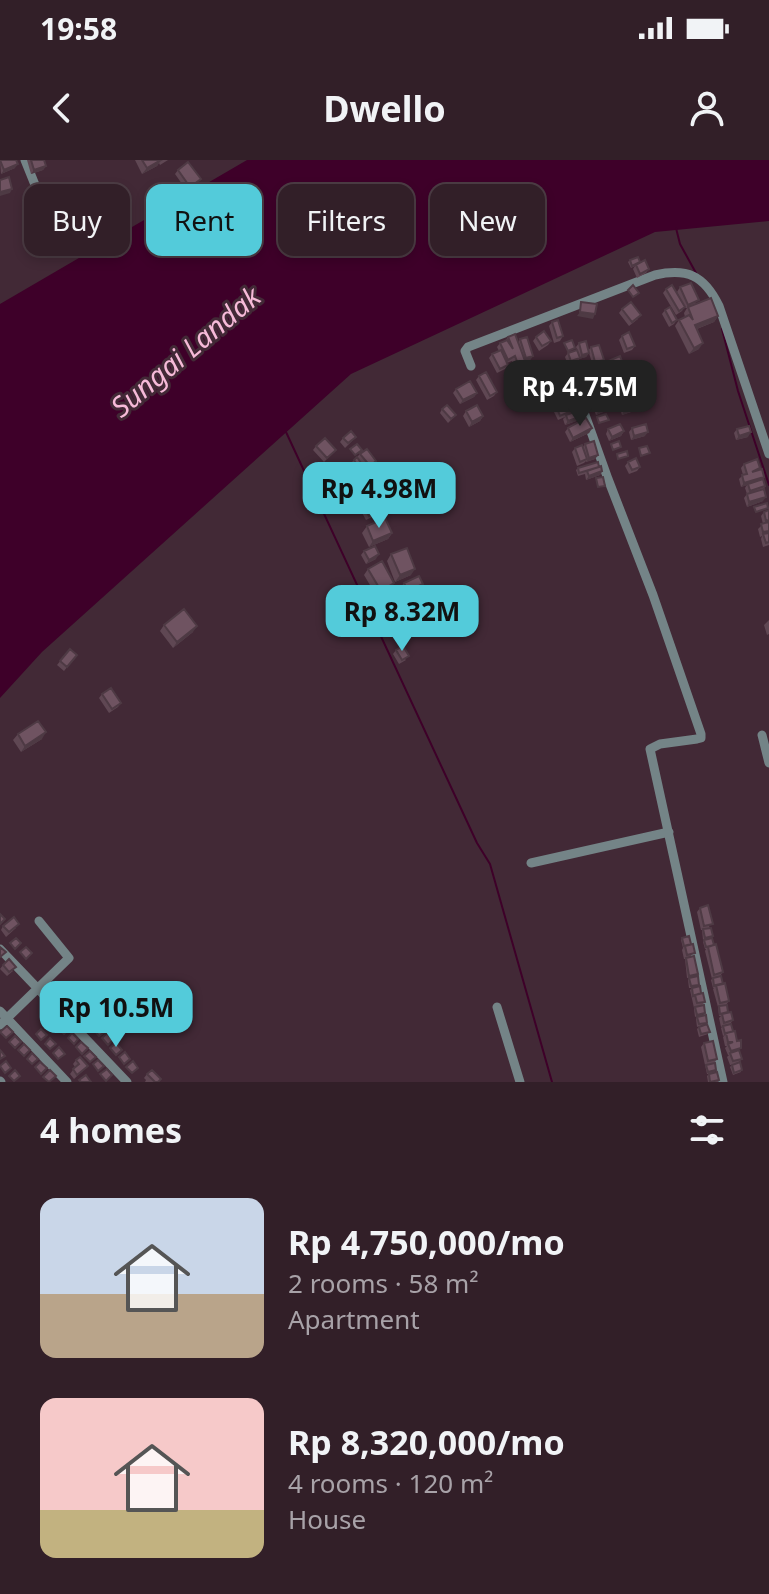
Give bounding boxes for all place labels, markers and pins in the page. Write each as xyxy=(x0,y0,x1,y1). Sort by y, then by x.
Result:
pin: Rp 4.75M xyxy=(497,360,663,428)
pin: Rp 4.98M xyxy=(296,462,462,530)
pin: Rp 8.32M xyxy=(319,585,485,653)
pin: Rp 10.5M xyxy=(33,981,199,1049)

